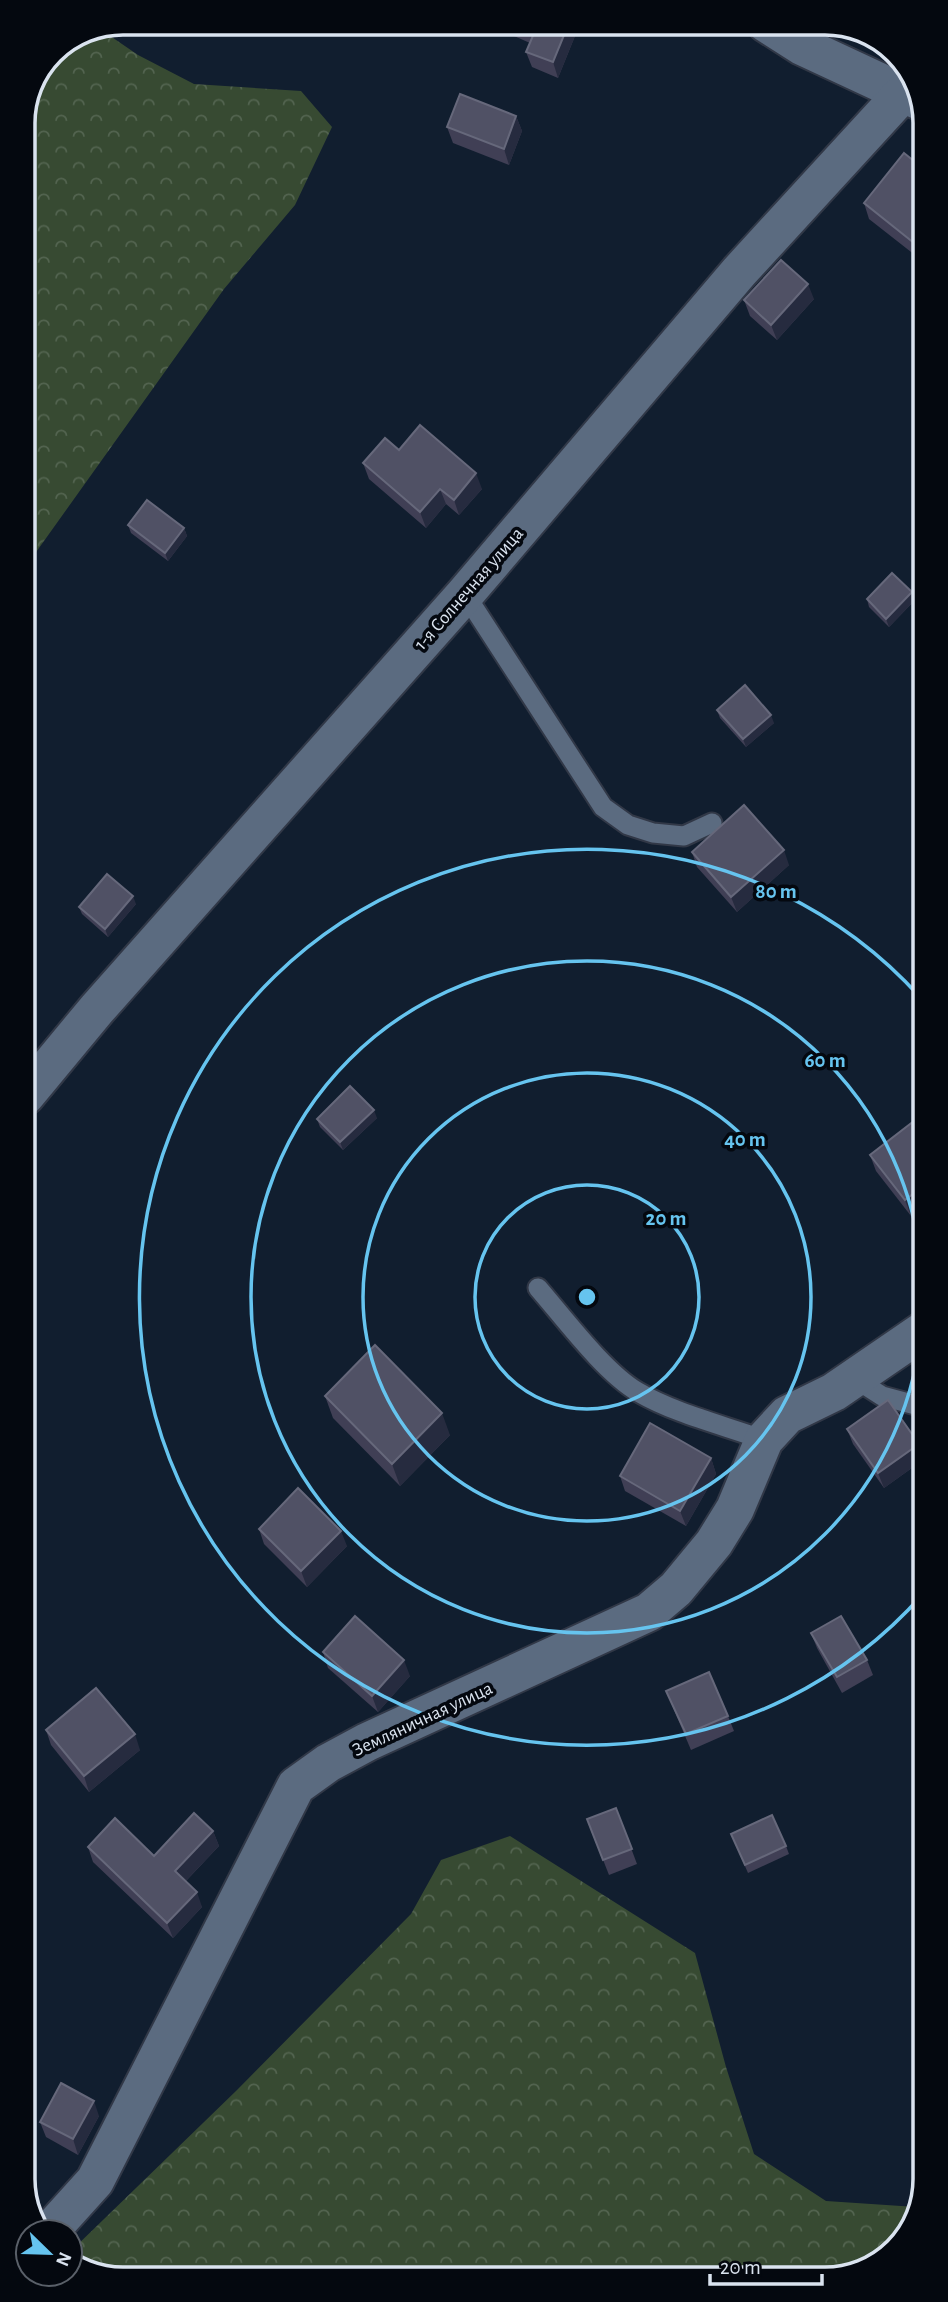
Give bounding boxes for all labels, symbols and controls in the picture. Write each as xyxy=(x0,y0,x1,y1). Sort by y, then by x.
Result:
street label: 1-я Солнечная улица xyxy=(411,524,528,654)
text: 80 m xyxy=(755,881,797,902)
text: 60 m xyxy=(804,1050,846,1071)
text: 40 m xyxy=(724,1129,766,1150)
text: 20 m xyxy=(646,1208,686,1229)
centre of rings xyxy=(575,1285,599,1309)
street label: Земляничная улица xyxy=(350,1678,496,1760)
north arrow xyxy=(14,2218,84,2288)
scale bar xyxy=(710,2242,822,2286)
text: N xyxy=(52,2249,75,2269)
text: 20 m xyxy=(720,2257,761,2278)

